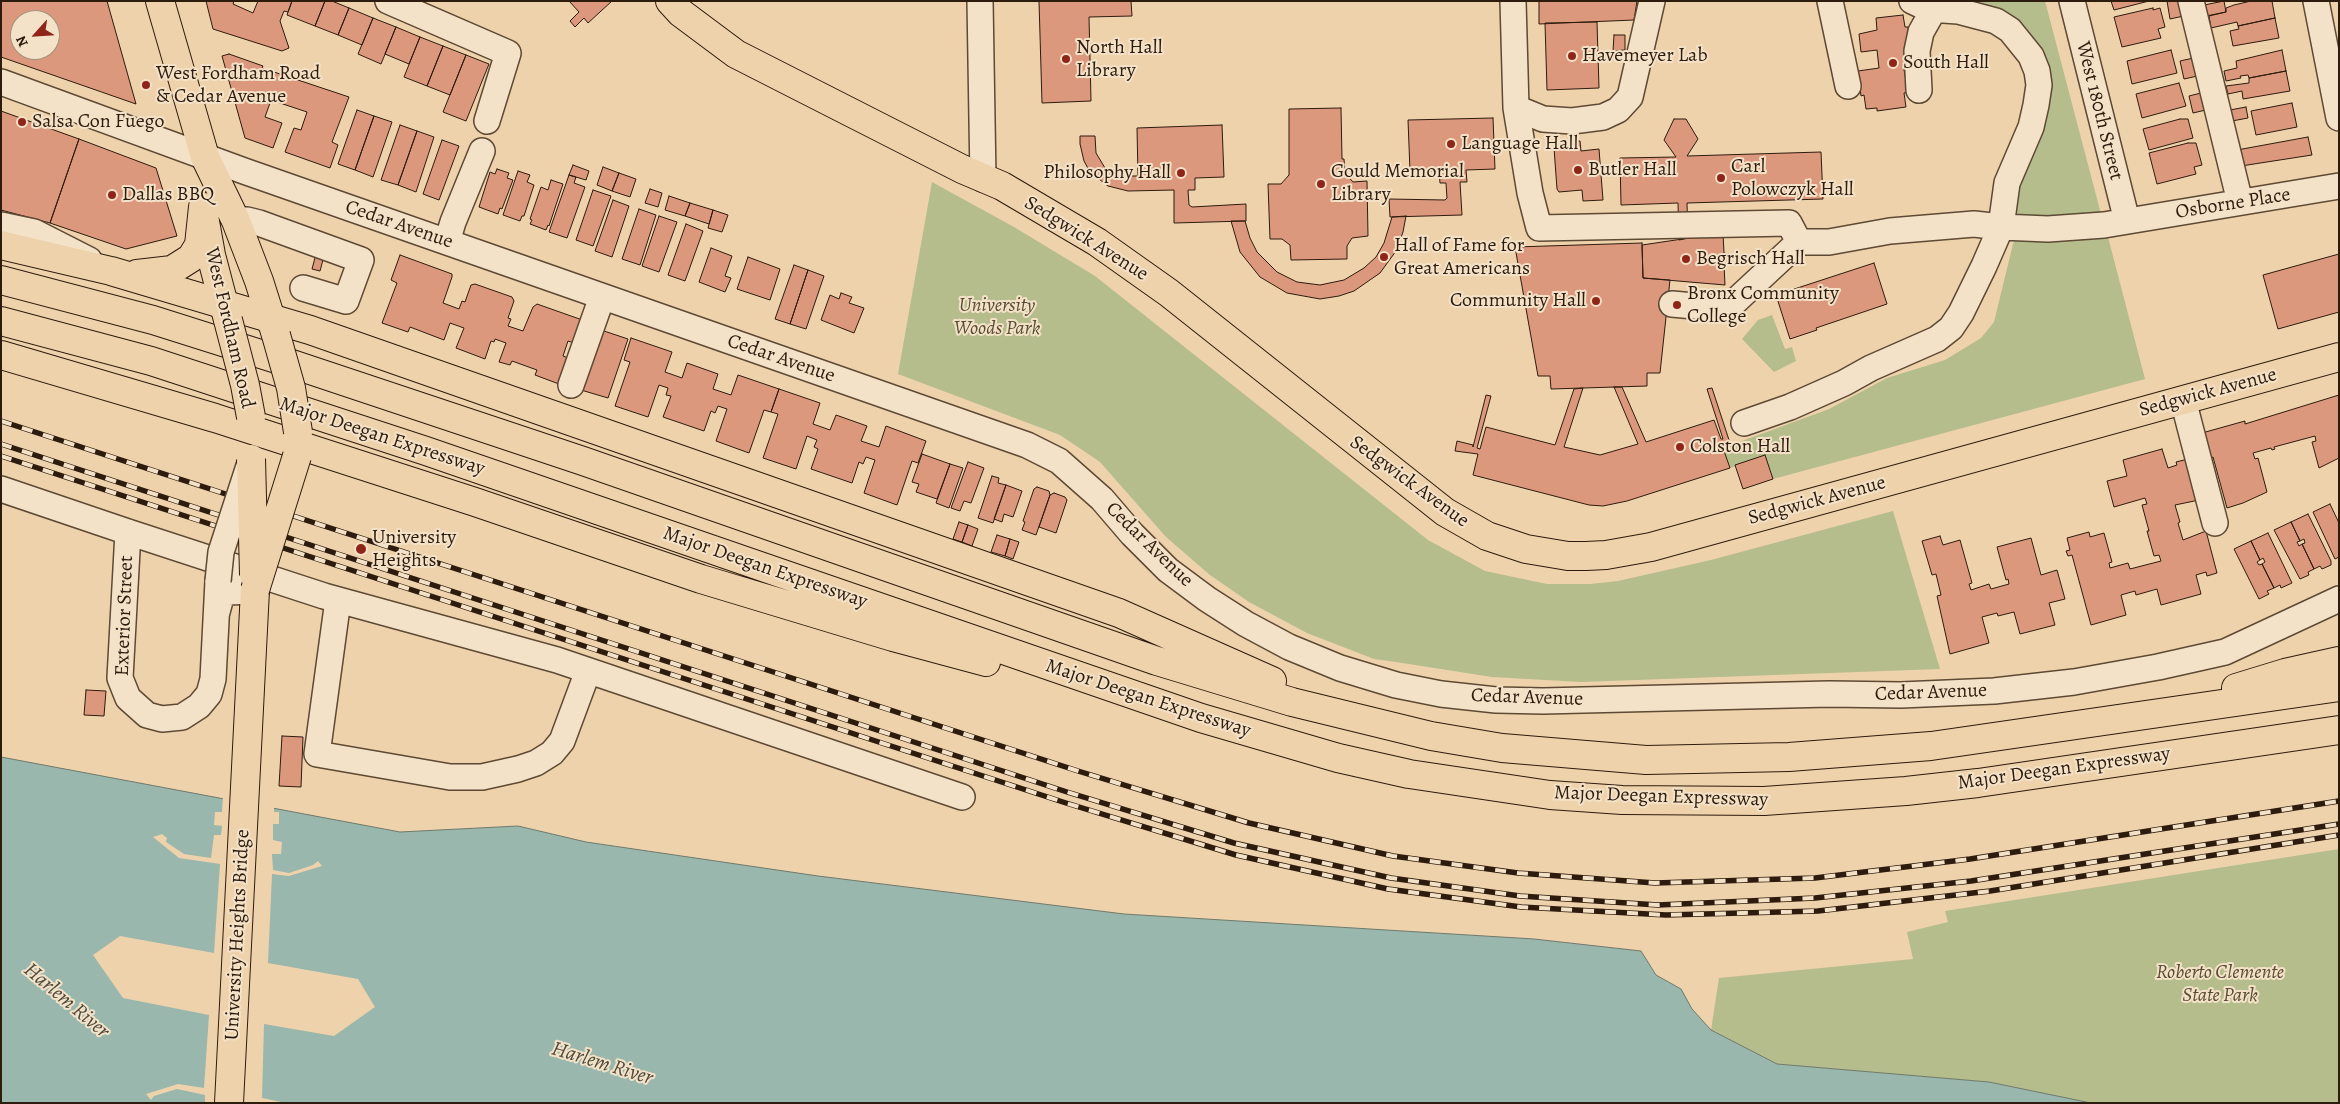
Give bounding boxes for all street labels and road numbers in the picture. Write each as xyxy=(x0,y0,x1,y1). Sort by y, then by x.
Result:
street label: West 180th Street xyxy=(2070,39,2128,183)
street label: Osborne Place xyxy=(2174,183,2292,225)
street label: Sedgwick Avenue xyxy=(1020,191,1152,287)
street label: Cedar Avenue xyxy=(342,195,456,255)
street label: West Fordham Road xyxy=(199,245,259,411)
street label: Cedar Avenue xyxy=(724,329,838,389)
street label: Sedgwick Avenue xyxy=(2137,363,2279,423)
street label: Major Deegan Expressway xyxy=(276,392,488,482)
street label: Sedgwick Avenue xyxy=(1345,431,1473,533)
street label: Sedgwick Avenue xyxy=(1746,471,1888,531)
street label: Cedar Avenue xyxy=(1100,497,1198,593)
street label: Major Deegan Expressway xyxy=(660,522,870,614)
street label: Exterior Street xyxy=(111,555,139,677)
street label: Major Deegan Expressway xyxy=(1042,654,1254,744)
street label: Cedar Avenue xyxy=(1874,679,1988,707)
street label: Cedar Avenue xyxy=(1470,684,1584,712)
street label: Major Deegan Expressway xyxy=(1956,742,2172,796)
street label: Major Deegan Expressway xyxy=(1553,781,1769,813)
street label: University Heights Bridge xyxy=(220,829,256,1041)

